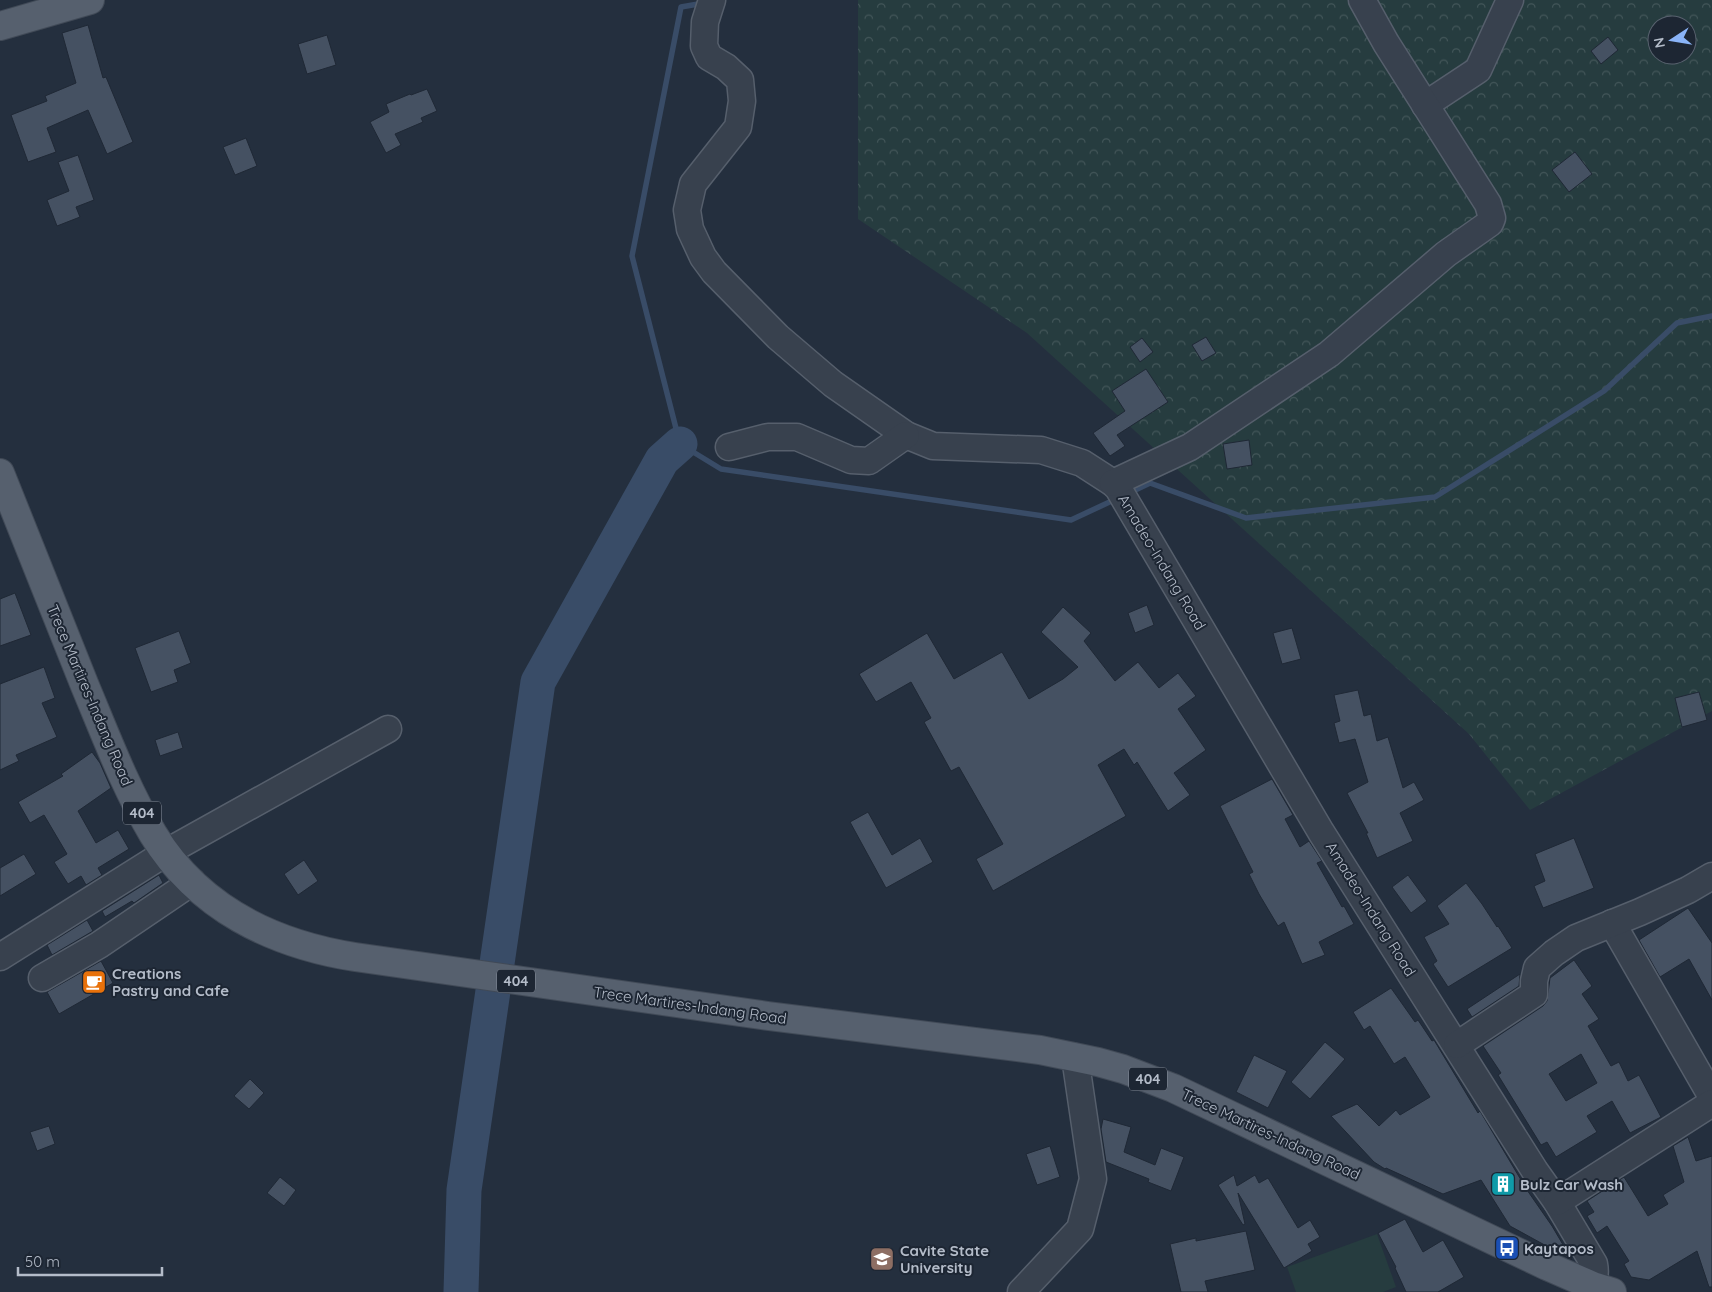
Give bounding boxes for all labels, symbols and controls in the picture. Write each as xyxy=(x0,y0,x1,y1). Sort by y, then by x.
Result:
north arrow xyxy=(1647,15,1697,65)
text: N xyxy=(1649,36,1669,50)
street label: Amadeo-Indang Road xyxy=(1114,491,1210,633)
street label: Trece Martires-Indang Road xyxy=(43,602,137,788)
road number: 404 xyxy=(123,801,161,824)
street label: Amadeo-Indang Road xyxy=(1322,838,1420,980)
place label: Creations Pastry and Cafe xyxy=(112,964,229,1000)
cafe icon: Creations Pastry and Cafe xyxy=(81,969,107,995)
road number: 404 xyxy=(497,969,535,992)
street label: Trece Martires-Indang Road xyxy=(592,982,788,1028)
road number: 404 xyxy=(1129,1068,1167,1090)
street label: Trece Martires-Indang Road xyxy=(1179,1084,1363,1184)
building icon: Bulz Car Wash xyxy=(1490,1171,1516,1197)
place label: Bulz Car Wash xyxy=(1520,1175,1623,1194)
bus stop icon: Kaytapos xyxy=(1494,1235,1520,1261)
place label: Kaytapos xyxy=(1524,1239,1594,1258)
place label: Cavite State University xyxy=(900,1241,989,1277)
scale bar xyxy=(18,1244,161,1276)
school or university icon: Cavite State University xyxy=(869,1246,895,1272)
text: 50 m xyxy=(25,1252,60,1271)

